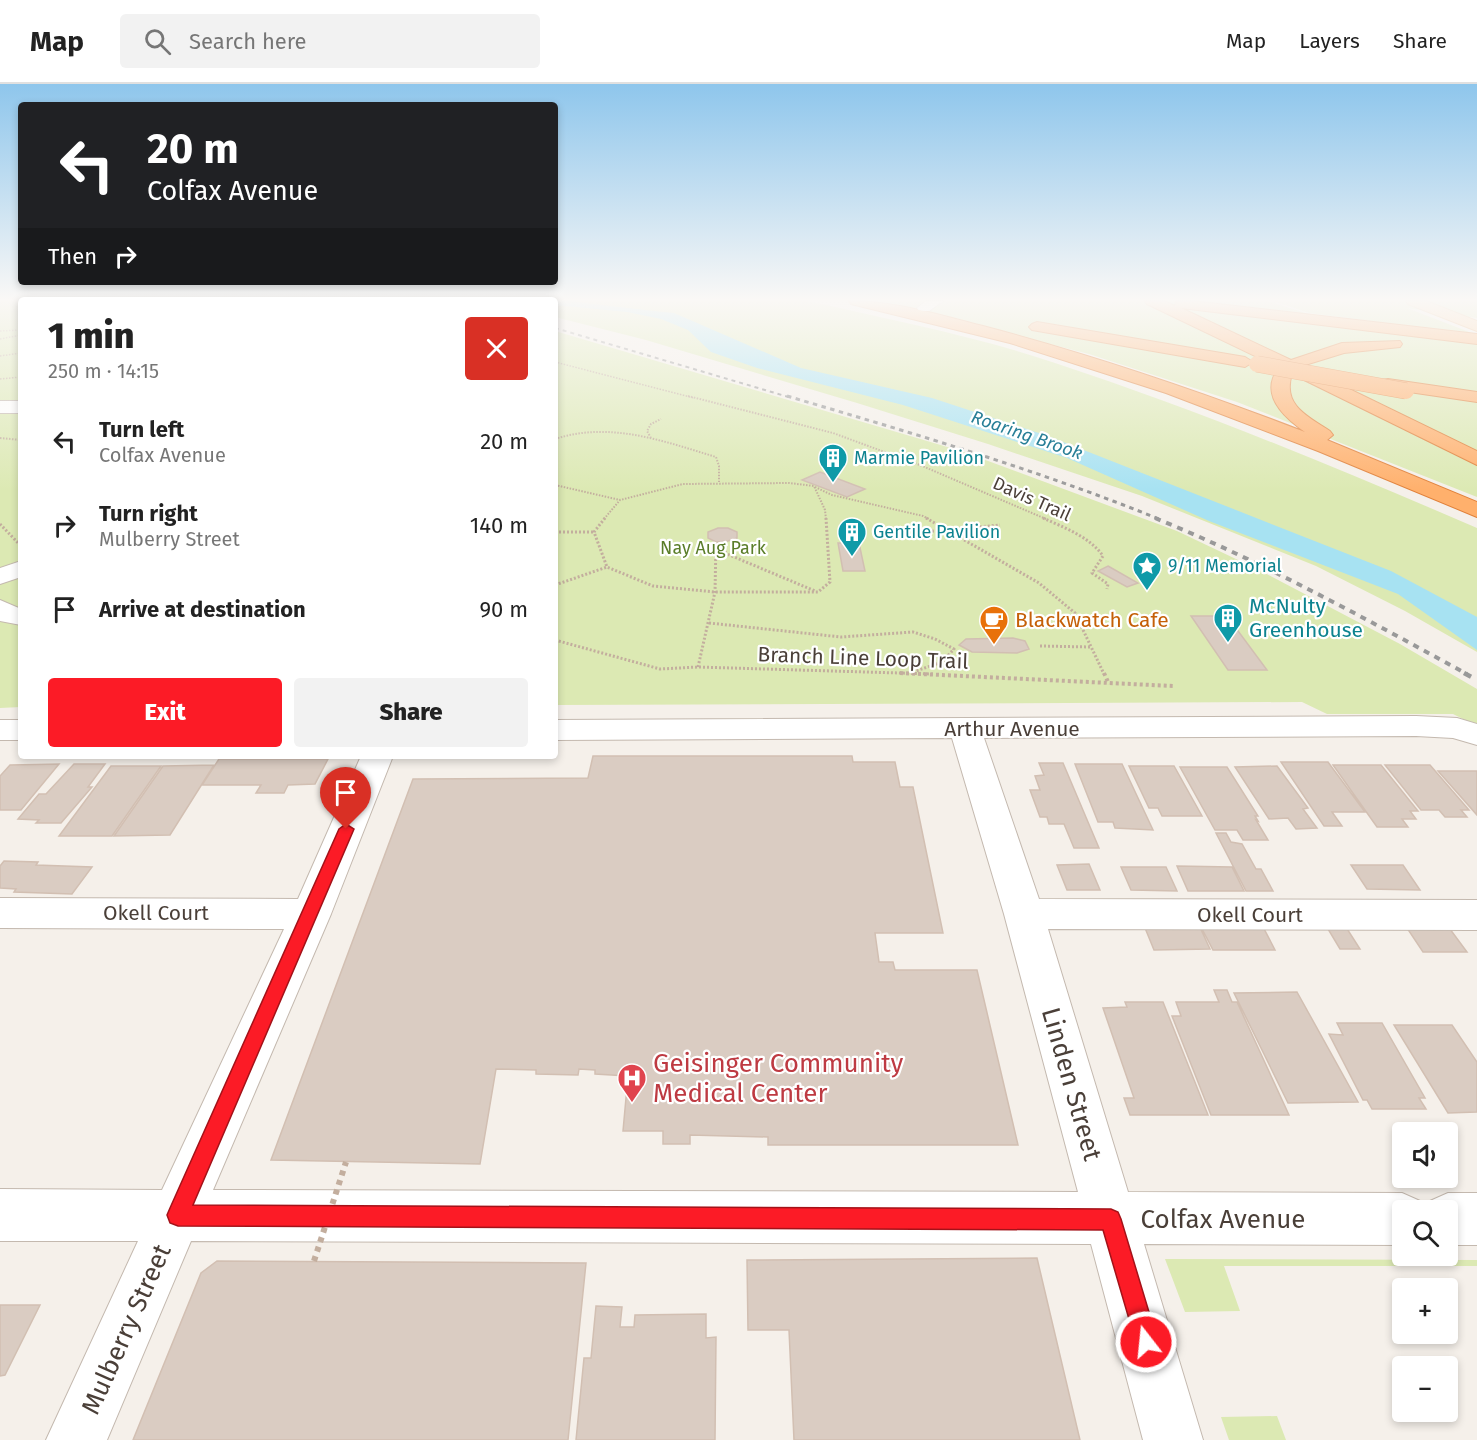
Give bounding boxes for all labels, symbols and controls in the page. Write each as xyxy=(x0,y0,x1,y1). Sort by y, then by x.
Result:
search box xyxy=(120,14,540,68)
text: Map xyxy=(30,25,84,58)
icon: search xyxy=(141,25,174,58)
text: Search here xyxy=(189,28,307,55)
text: Map xyxy=(1226,28,1266,54)
text: Layers xyxy=(1299,28,1360,54)
text: Share xyxy=(1393,28,1447,54)
text: 20 m xyxy=(147,124,239,174)
icon: left xyxy=(48,126,126,204)
text: Colfax Avenue xyxy=(147,175,318,207)
icon: right xyxy=(109,240,142,273)
text: Then xyxy=(48,243,97,270)
text: 1 min xyxy=(48,314,134,358)
button: close xyxy=(465,317,528,380)
text: 250 m · 14:15 xyxy=(48,359,159,383)
water label: Roaring Brook xyxy=(968,406,1086,464)
text: Turn left xyxy=(99,416,184,443)
icon: left xyxy=(48,425,81,458)
text: 20 m xyxy=(480,428,528,455)
building icon: Marmie Pavilion xyxy=(817,442,849,484)
text: Colfax Avenue xyxy=(99,443,226,467)
place label: Marmie Pavilion xyxy=(854,447,984,469)
street label: Davis Trail xyxy=(989,472,1075,526)
text: Turn right xyxy=(99,500,198,527)
icon: right xyxy=(48,509,81,542)
text: 140 m xyxy=(470,512,528,539)
building icon: Gentile Pavilion xyxy=(836,516,868,558)
place label: Gentile Pavilion xyxy=(873,521,1000,543)
text: Mulberry Street xyxy=(99,527,240,551)
park label: Nay Aug Park xyxy=(660,537,767,559)
place icon: 9/11 Memorial xyxy=(1131,550,1163,592)
place label: 9/11 Memorial xyxy=(1168,555,1282,577)
icon: arrive xyxy=(48,593,81,626)
place label: McNulty Greenhouse xyxy=(1249,593,1363,643)
text: Arrive at destination xyxy=(99,596,306,623)
text: 90 m xyxy=(479,596,528,623)
building icon: McNulty Greenhouse xyxy=(1212,602,1244,644)
cafe icon: Blackwatch Cafe xyxy=(978,604,1010,646)
place label: Blackwatch Cafe xyxy=(1015,607,1169,633)
street label: Branch Line Loop Trail xyxy=(757,641,969,675)
button: Exit xyxy=(48,678,282,747)
button: Share xyxy=(294,678,528,747)
street label: Arthur Avenue xyxy=(944,716,1080,742)
pin xyxy=(320,767,371,829)
icon: arrive xyxy=(329,776,362,809)
street label: Okell Court xyxy=(103,900,209,926)
street label: Okell Court xyxy=(1197,902,1303,928)
street label: Linden Street xyxy=(1035,1004,1108,1165)
place label: Geisinger Community Medical Center xyxy=(653,1048,904,1109)
hospital icon: Geisinger Community Medical Center xyxy=(616,1062,648,1104)
map controls xyxy=(1392,1122,1458,1422)
button: sound xyxy=(1392,1122,1458,1188)
button: search xyxy=(1392,1200,1458,1266)
street label: Colfax Avenue xyxy=(1141,1204,1305,1235)
street label: Mulberry Street xyxy=(75,1239,178,1419)
button: + xyxy=(1392,1278,1458,1344)
position arrow xyxy=(1114,1310,1178,1374)
button: − xyxy=(1392,1356,1458,1422)

